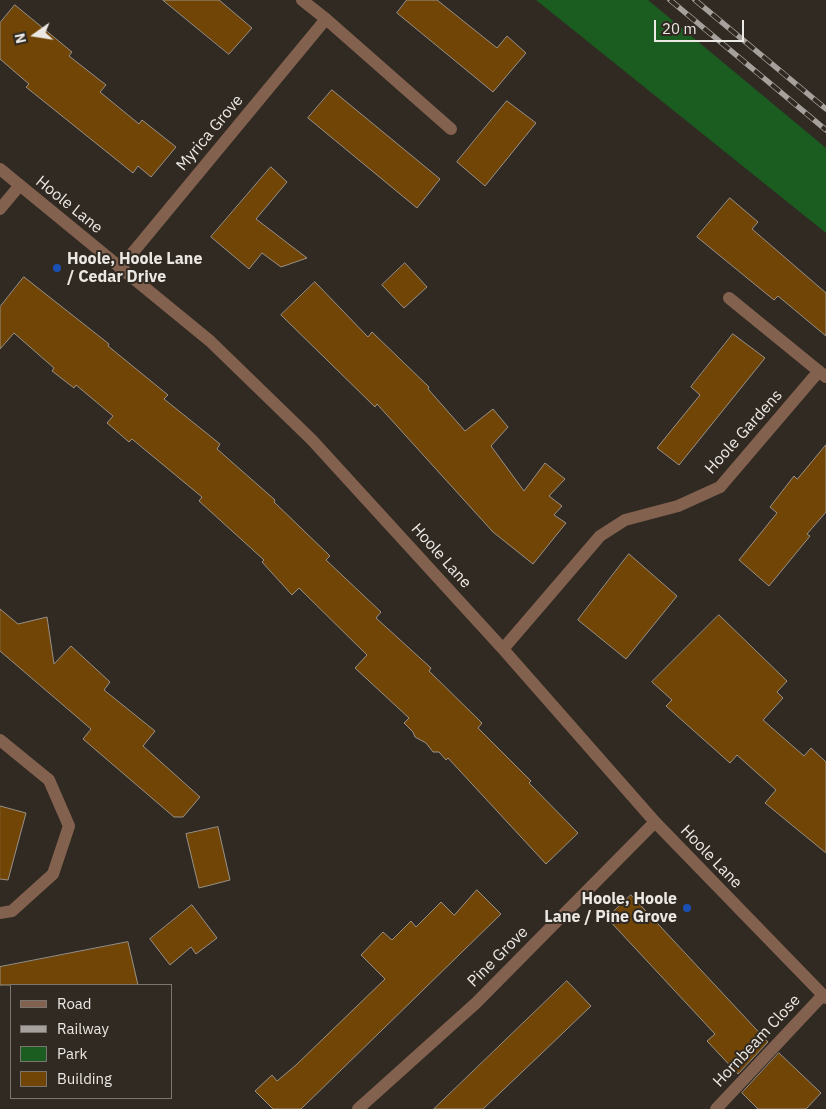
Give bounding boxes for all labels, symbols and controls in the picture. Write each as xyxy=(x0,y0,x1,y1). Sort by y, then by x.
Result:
north arrow xyxy=(10,10,60,60)
scale bar xyxy=(656,10,746,42)
text: 20 m xyxy=(662,19,697,38)
text: N xyxy=(10,31,30,45)
street label: Myrica Grove xyxy=(173,91,247,175)
street label: Hoole Lane xyxy=(32,172,106,238)
place label: Hoole, Hoole Lane / Cedar Drive xyxy=(67,249,202,287)
marker: Hoole, Hoole Lane / Cedar Drive xyxy=(51,262,63,274)
street label: Hoole Gardens xyxy=(701,386,787,478)
street label: Hoole Lane xyxy=(407,520,475,592)
street label: Hoole Lane xyxy=(676,821,746,893)
place label: Hoole, Hoole Lane / Pine Grove xyxy=(544,889,677,927)
marker: Hoole, Hoole Lane / Pine Grove xyxy=(681,902,693,914)
street label: Pine Grove xyxy=(464,923,532,991)
legend xyxy=(10,984,172,1099)
street label: Hornbeam Close xyxy=(709,991,805,1091)
text: Road xyxy=(57,994,92,1013)
text: Railway xyxy=(57,1019,109,1038)
text: Park xyxy=(57,1044,87,1063)
text: Building xyxy=(57,1069,112,1088)

